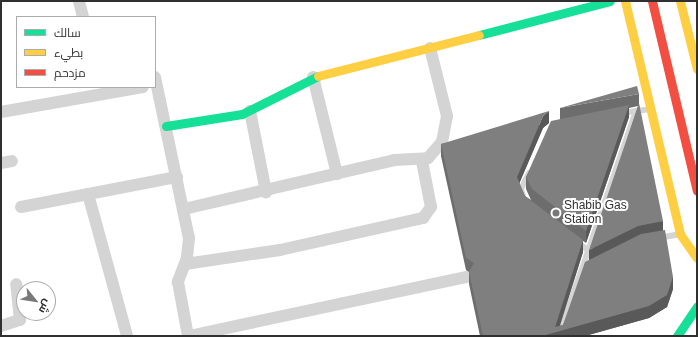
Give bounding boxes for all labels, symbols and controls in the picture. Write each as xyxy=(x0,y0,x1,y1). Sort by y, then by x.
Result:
legend xyxy=(16,16,156,88)
text: سالك xyxy=(54,26,81,40)
text: بطيء xyxy=(54,46,83,60)
text: مزدحم xyxy=(54,66,86,80)
place label: Shabib Gas Station xyxy=(564,199,627,227)
marker: Shabib Gas Station xyxy=(551,208,561,218)
north arrow xyxy=(16,281,56,321)
text: ش xyxy=(37,297,54,316)

